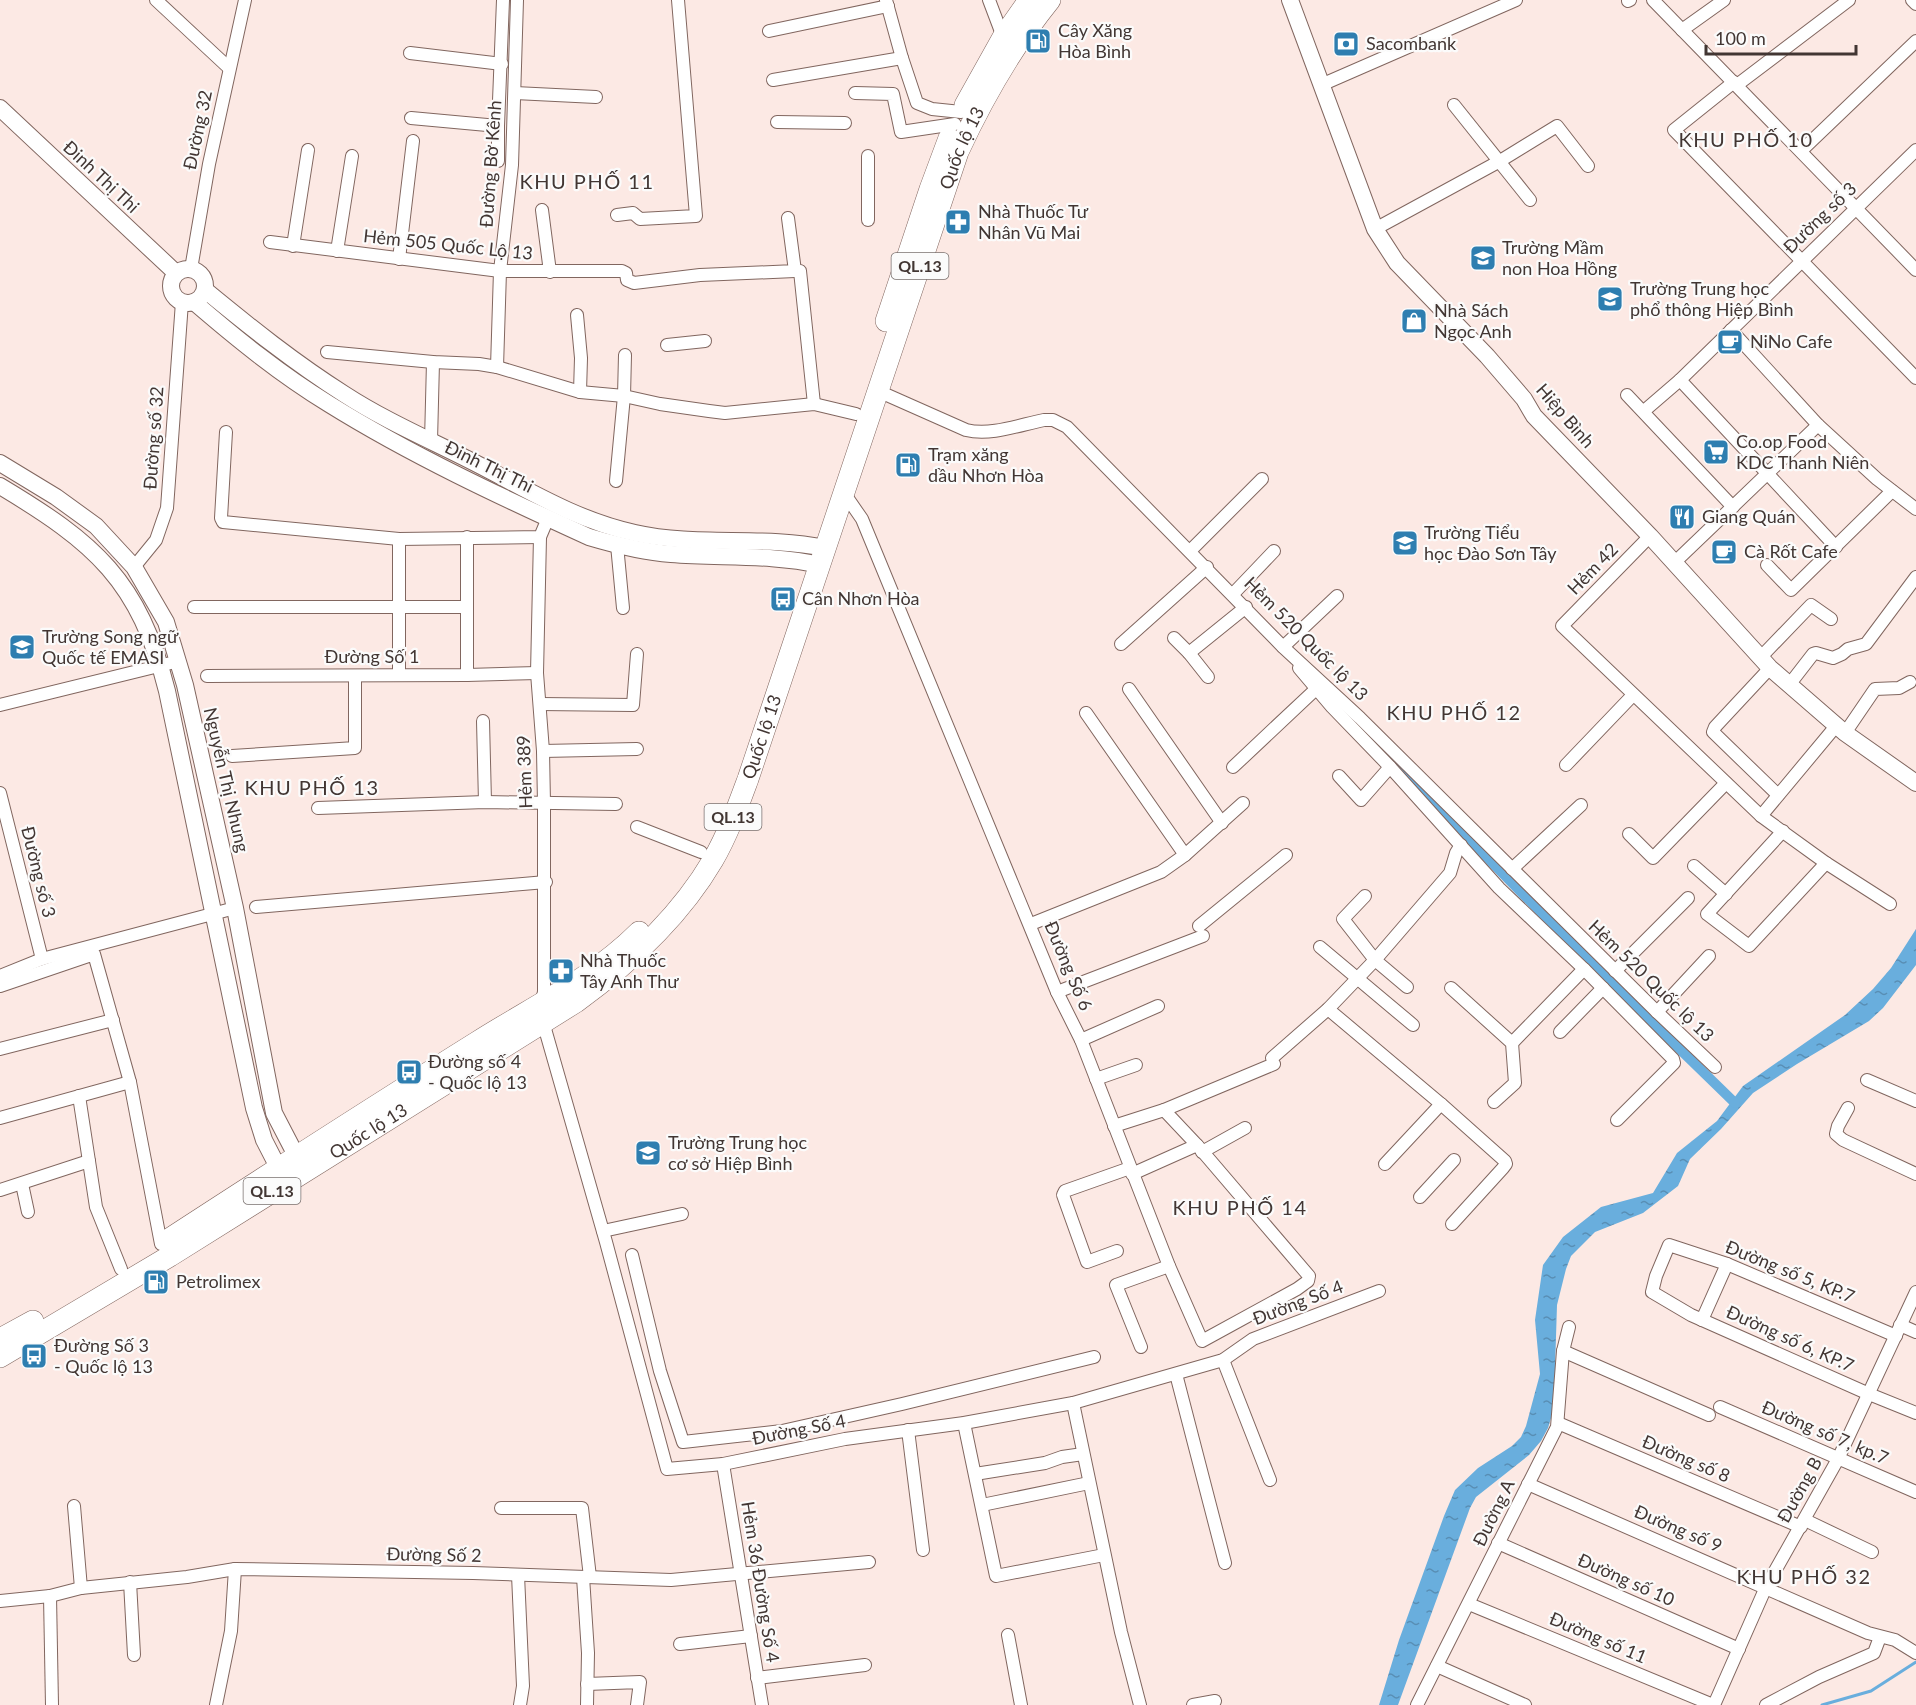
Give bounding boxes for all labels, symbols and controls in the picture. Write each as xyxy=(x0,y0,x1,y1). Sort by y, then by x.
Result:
scale bar xyxy=(1706,18,1856,56)
place label: Cây Xăng Hòa Bình xyxy=(1058,19,1132,62)
fuel station icon: Cây Xăng Hòa Bình xyxy=(1023,26,1053,56)
text: 100 m xyxy=(1715,27,1766,49)
bank icon: Sacombank xyxy=(1331,29,1361,59)
place label: Sacombank xyxy=(1366,32,1457,54)
street label: Đường 32 xyxy=(178,88,216,172)
street label: Đường Bờ Kênh xyxy=(475,100,505,228)
street label: Quốc lộ 13 xyxy=(934,103,988,192)
district label: KHU PHỐ 10 xyxy=(1679,127,1813,151)
street label: Đinh Thị Thi xyxy=(59,136,144,217)
district label: KHU PHỐ 11 xyxy=(520,169,654,193)
street label: Đường số 3 xyxy=(1778,177,1860,258)
place label: Nhà Thuốc Tư Nhân Vū Mai xyxy=(978,200,1089,243)
pharmacy icon: Nhà Thuốc Tư Nhân Vū Mai xyxy=(943,207,973,237)
street label: Hẻm 505 Quốc Lộ 13 xyxy=(362,224,534,264)
place label: Trường Mầm non Hoa Hồng xyxy=(1502,236,1617,279)
school or university icon: Trường Mầm non Hoa Hồng xyxy=(1468,243,1498,273)
road number: QL.13 xyxy=(892,253,948,279)
place label: Trường Trung học phổ thông Hiệp Bình xyxy=(1630,277,1794,320)
school or university icon: Trường Trung học phổ thông Hiệp Bình xyxy=(1595,284,1625,314)
place label: Nhà Sách Ngọc Anh xyxy=(1434,299,1512,342)
shop icon: Nhà Sách Ngọc Anh xyxy=(1399,306,1429,336)
cafe icon: NiNo Cafe xyxy=(1715,327,1745,357)
place label: NiNo Cafe xyxy=(1750,330,1832,352)
street label: Hiệp Bình xyxy=(1532,379,1600,452)
street label: Đường số 32 xyxy=(138,386,168,490)
place label: Co.op Food KDC Thanh Niên xyxy=(1736,430,1869,473)
street label: Đinh Thị Thi xyxy=(442,435,537,497)
supermarket icon: Co.op Food KDC Thanh Niên xyxy=(1701,437,1731,467)
place label: Trạm xăng dầu Nhơn Hòa xyxy=(928,443,1044,486)
fuel station icon: Trạm xăng dầu Nhơn Hòa xyxy=(893,450,923,480)
restaurant icon: Giang Quán xyxy=(1667,502,1697,532)
place label: Giang Quán xyxy=(1702,505,1796,527)
place label: Trường Tiểu học Đào Sơn Tây xyxy=(1424,521,1557,564)
school or university icon: Trường Tiểu học Đào Sơn Tây xyxy=(1390,528,1420,558)
cafe icon: Cà Rốt Cafe xyxy=(1709,537,1739,567)
street label: Hẻm 42 xyxy=(1562,538,1622,599)
place label: Cà Rốt Cafe xyxy=(1744,540,1838,562)
street label: Hẻm 520 Quốc lộ 13 xyxy=(1240,572,1373,705)
bus stop icon: Cân Nhơn Hòa xyxy=(768,584,798,614)
place label: Cân Nhơn Hòa xyxy=(802,587,920,609)
place label: Trường Song ngữ Quốc tế EMASI xyxy=(42,625,179,668)
school or university icon: Trường Song ngữ Quốc tế EMASI xyxy=(7,632,37,662)
street label: Đường Số 1 xyxy=(325,645,420,667)
street label: Quốc lộ 13 xyxy=(737,692,785,782)
district label: KHU PHỐ 12 xyxy=(1387,700,1521,724)
street label: Nguyễn Thị Nhung xyxy=(200,705,254,854)
street label: Hẻm 389 xyxy=(512,735,536,809)
district label: KHU PHỐ 13 xyxy=(245,775,379,799)
road number: QL.13 xyxy=(704,804,762,830)
street label: Đường số 3 xyxy=(17,824,61,920)
street label: Hẻm 520 Quốc lộ 13 xyxy=(1584,915,1719,1046)
street label: Đường Số 6 xyxy=(1040,918,1098,1014)
place label: Nhà Thuốc Tây Anh Thư xyxy=(580,949,679,992)
pharmacy icon: Nhà Thuốc Tây Anh Thư xyxy=(546,956,576,986)
place label: Đường số 4 - Quốc lộ 13 xyxy=(428,1050,527,1093)
bus stop icon: Đường số 4 - Quốc lộ 13 xyxy=(394,1057,424,1087)
street label: Quốc lộ 13 xyxy=(325,1098,411,1163)
place label: Trường Trung học cơ sở Hiệp Bình xyxy=(668,1131,808,1174)
school or university icon: Trường Trung học cơ sở Hiệp Bình xyxy=(633,1138,663,1168)
road number: QL.13 xyxy=(244,1178,300,1204)
district label: KHU PHỐ 14 xyxy=(1173,1195,1307,1219)
street label: Đường số 5, KP.7 xyxy=(1723,1235,1858,1307)
fuel station icon: Petrolimex xyxy=(141,1267,171,1297)
place label: Petrolimex xyxy=(176,1270,260,1292)
street label: Đường Số 4 xyxy=(1249,1275,1346,1329)
street label: Đường số 6, KP.7 xyxy=(1723,1300,1858,1376)
place label: Đường Số 3 - Quốc lộ 13 xyxy=(54,1334,153,1377)
bus stop icon: Đường Số 3 - Quốc lộ 13 xyxy=(19,1341,49,1371)
street label: Đường số 7, kp.7 xyxy=(1759,1395,1892,1469)
street label: Đường Số 4 xyxy=(750,1409,848,1449)
street label: Đường số 8 xyxy=(1639,1430,1734,1486)
street label: Đường B xyxy=(1772,1453,1826,1526)
street label: Đường A xyxy=(1468,1475,1519,1550)
street label: Hẻm 36 Đường Số 4 xyxy=(737,1500,785,1664)
street label: Đường số 9 xyxy=(1631,1500,1726,1556)
street label: Đường Số 2 xyxy=(386,1542,482,1566)
street label: Đường số 10 xyxy=(1575,1548,1678,1610)
district label: KHU PHỐ 32 xyxy=(1737,1564,1871,1588)
street label: Đường số 11 xyxy=(1546,1607,1650,1667)

